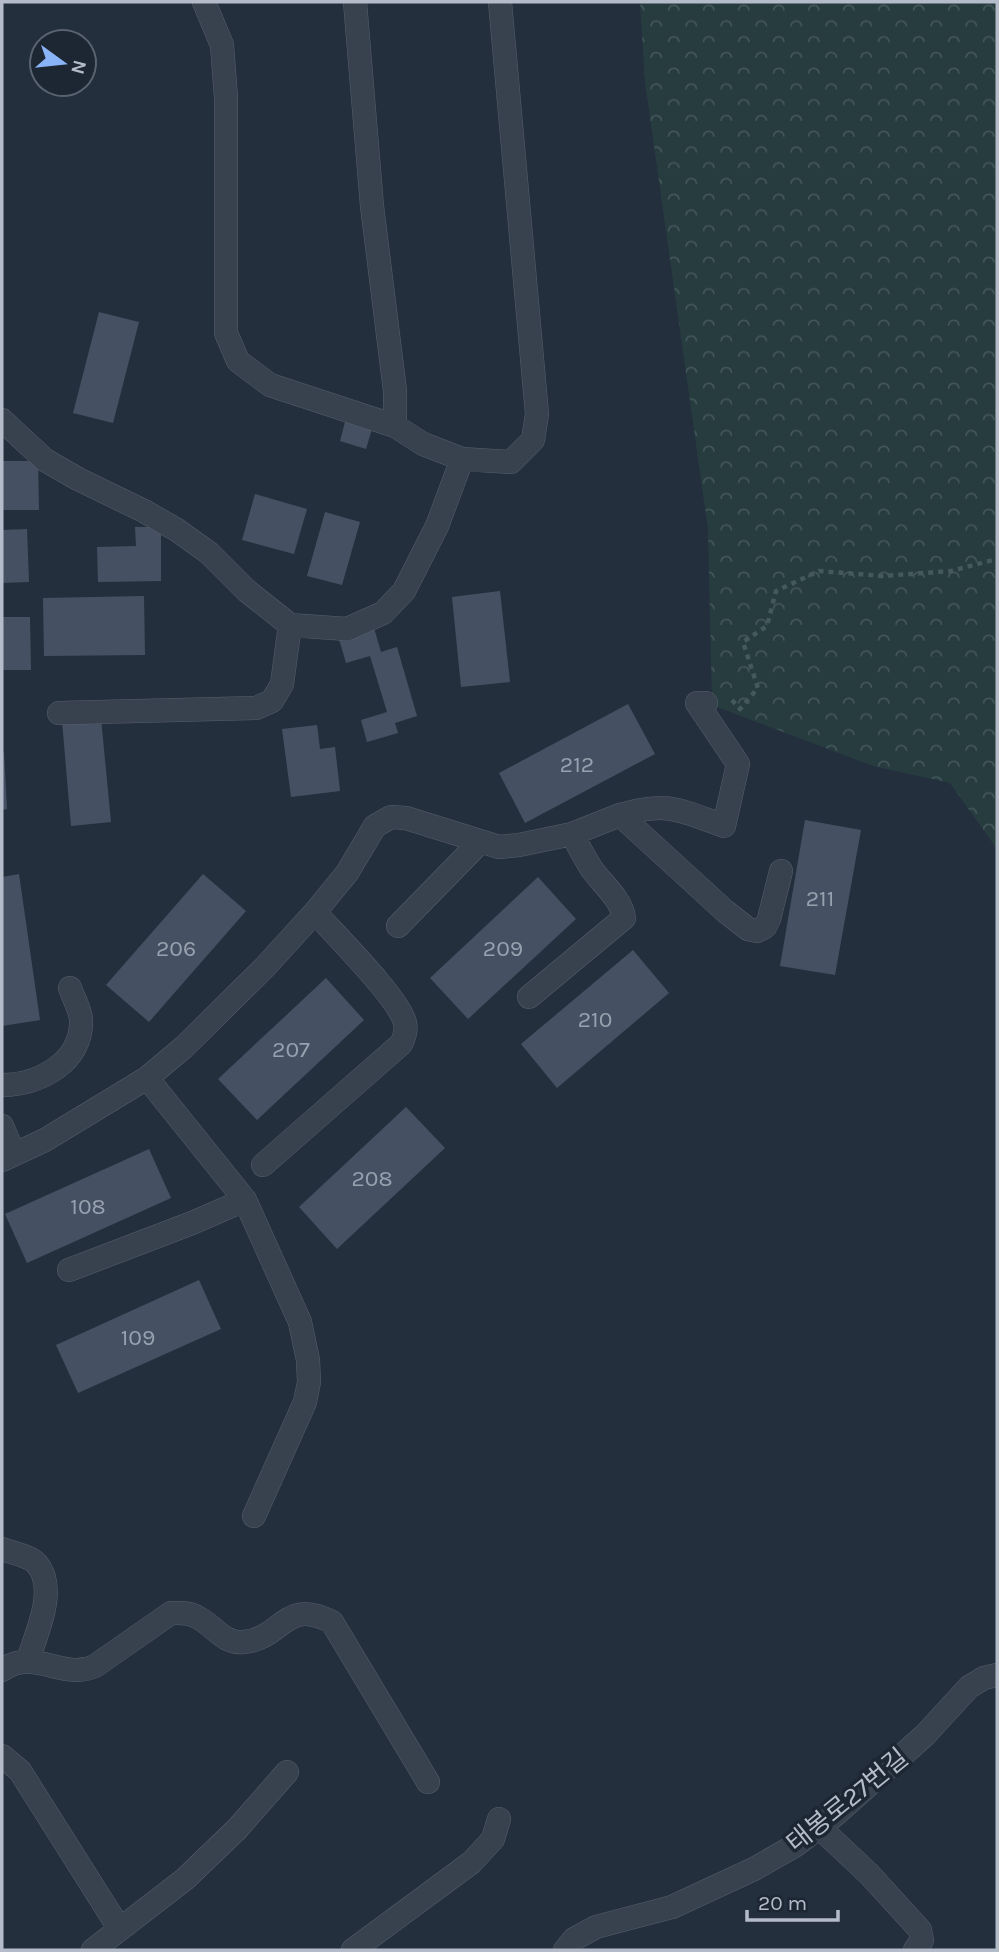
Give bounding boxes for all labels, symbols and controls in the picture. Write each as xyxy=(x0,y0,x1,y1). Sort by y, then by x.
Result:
north arrow xyxy=(28,28,98,98)
text: N xyxy=(66,58,91,77)
house number: 212 xyxy=(560,751,594,778)
house number: 211 xyxy=(806,885,834,912)
house number: 206 xyxy=(156,935,196,962)
house number: 209 xyxy=(483,935,523,962)
house number: 210 xyxy=(578,1006,612,1033)
house number: 207 xyxy=(272,1036,310,1063)
house number: 208 xyxy=(351,1165,393,1192)
house number: 108 xyxy=(70,1193,106,1220)
house number: 109 xyxy=(121,1324,155,1351)
street label: 태봉로27번길 xyxy=(780,1742,914,1859)
scale bar xyxy=(747,1878,838,1922)
text: 20 m xyxy=(758,1891,807,1915)

